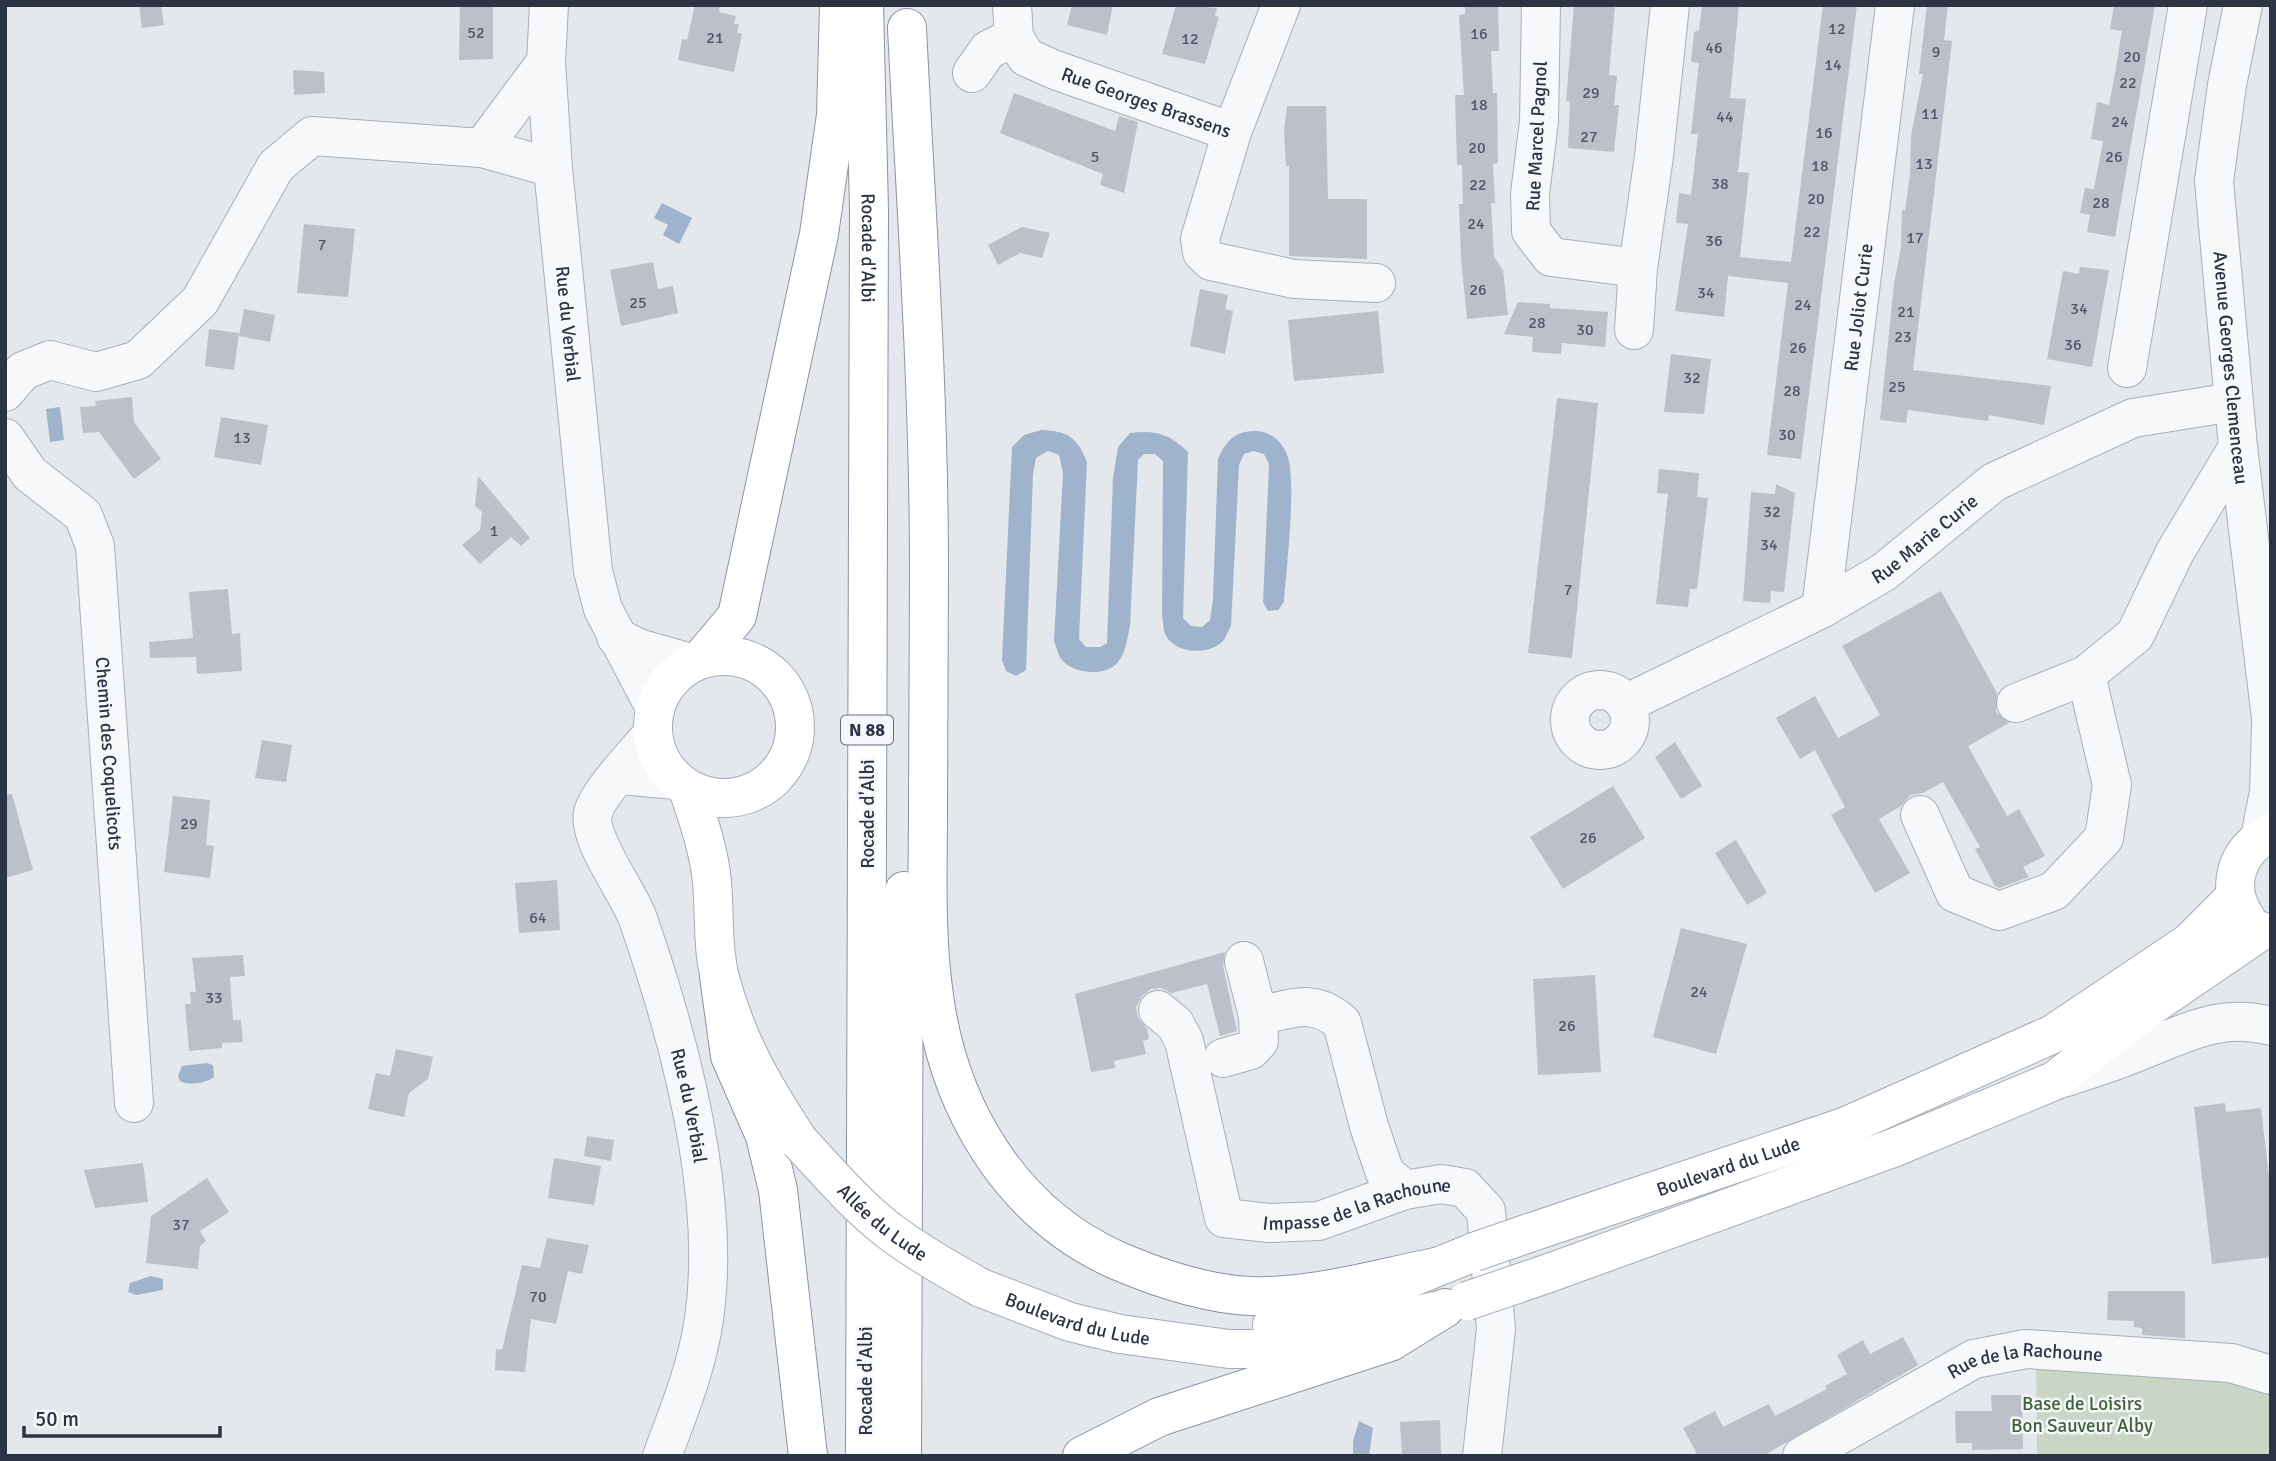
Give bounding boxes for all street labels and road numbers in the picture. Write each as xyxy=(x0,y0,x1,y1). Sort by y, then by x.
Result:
street label: Rue Marcel Pagnol xyxy=(1521,60,1553,212)
street label: Rue Georges Brassens xyxy=(1058,62,1234,144)
street label: Rocade d'Albi xyxy=(856,193,880,303)
street label: Rue Joliot Curie xyxy=(1839,242,1879,373)
street label: Avenue Georges Clemenceau xyxy=(2207,250,2253,486)
street label: Rue du Verbial xyxy=(550,265,585,383)
street label: Rue Marie Curie xyxy=(1867,489,1983,590)
street label: Chemin des Coquelicots xyxy=(90,656,127,851)
road number: N 88 xyxy=(841,716,893,744)
street label: Rocade d'Albi xyxy=(856,759,880,869)
street label: Rue du Verbial xyxy=(665,1046,712,1165)
street label: Boulevard du Lude xyxy=(1653,1132,1803,1202)
street label: Impasse de la Rachoune xyxy=(1261,1173,1453,1236)
street label: Allée du Lude xyxy=(832,1179,932,1267)
street label: Boulevard du Lude xyxy=(1002,1287,1152,1351)
street label: Rocade d'Albi xyxy=(854,1326,878,1436)
street label: Rue de la Rachoune xyxy=(1944,1338,2103,1384)

